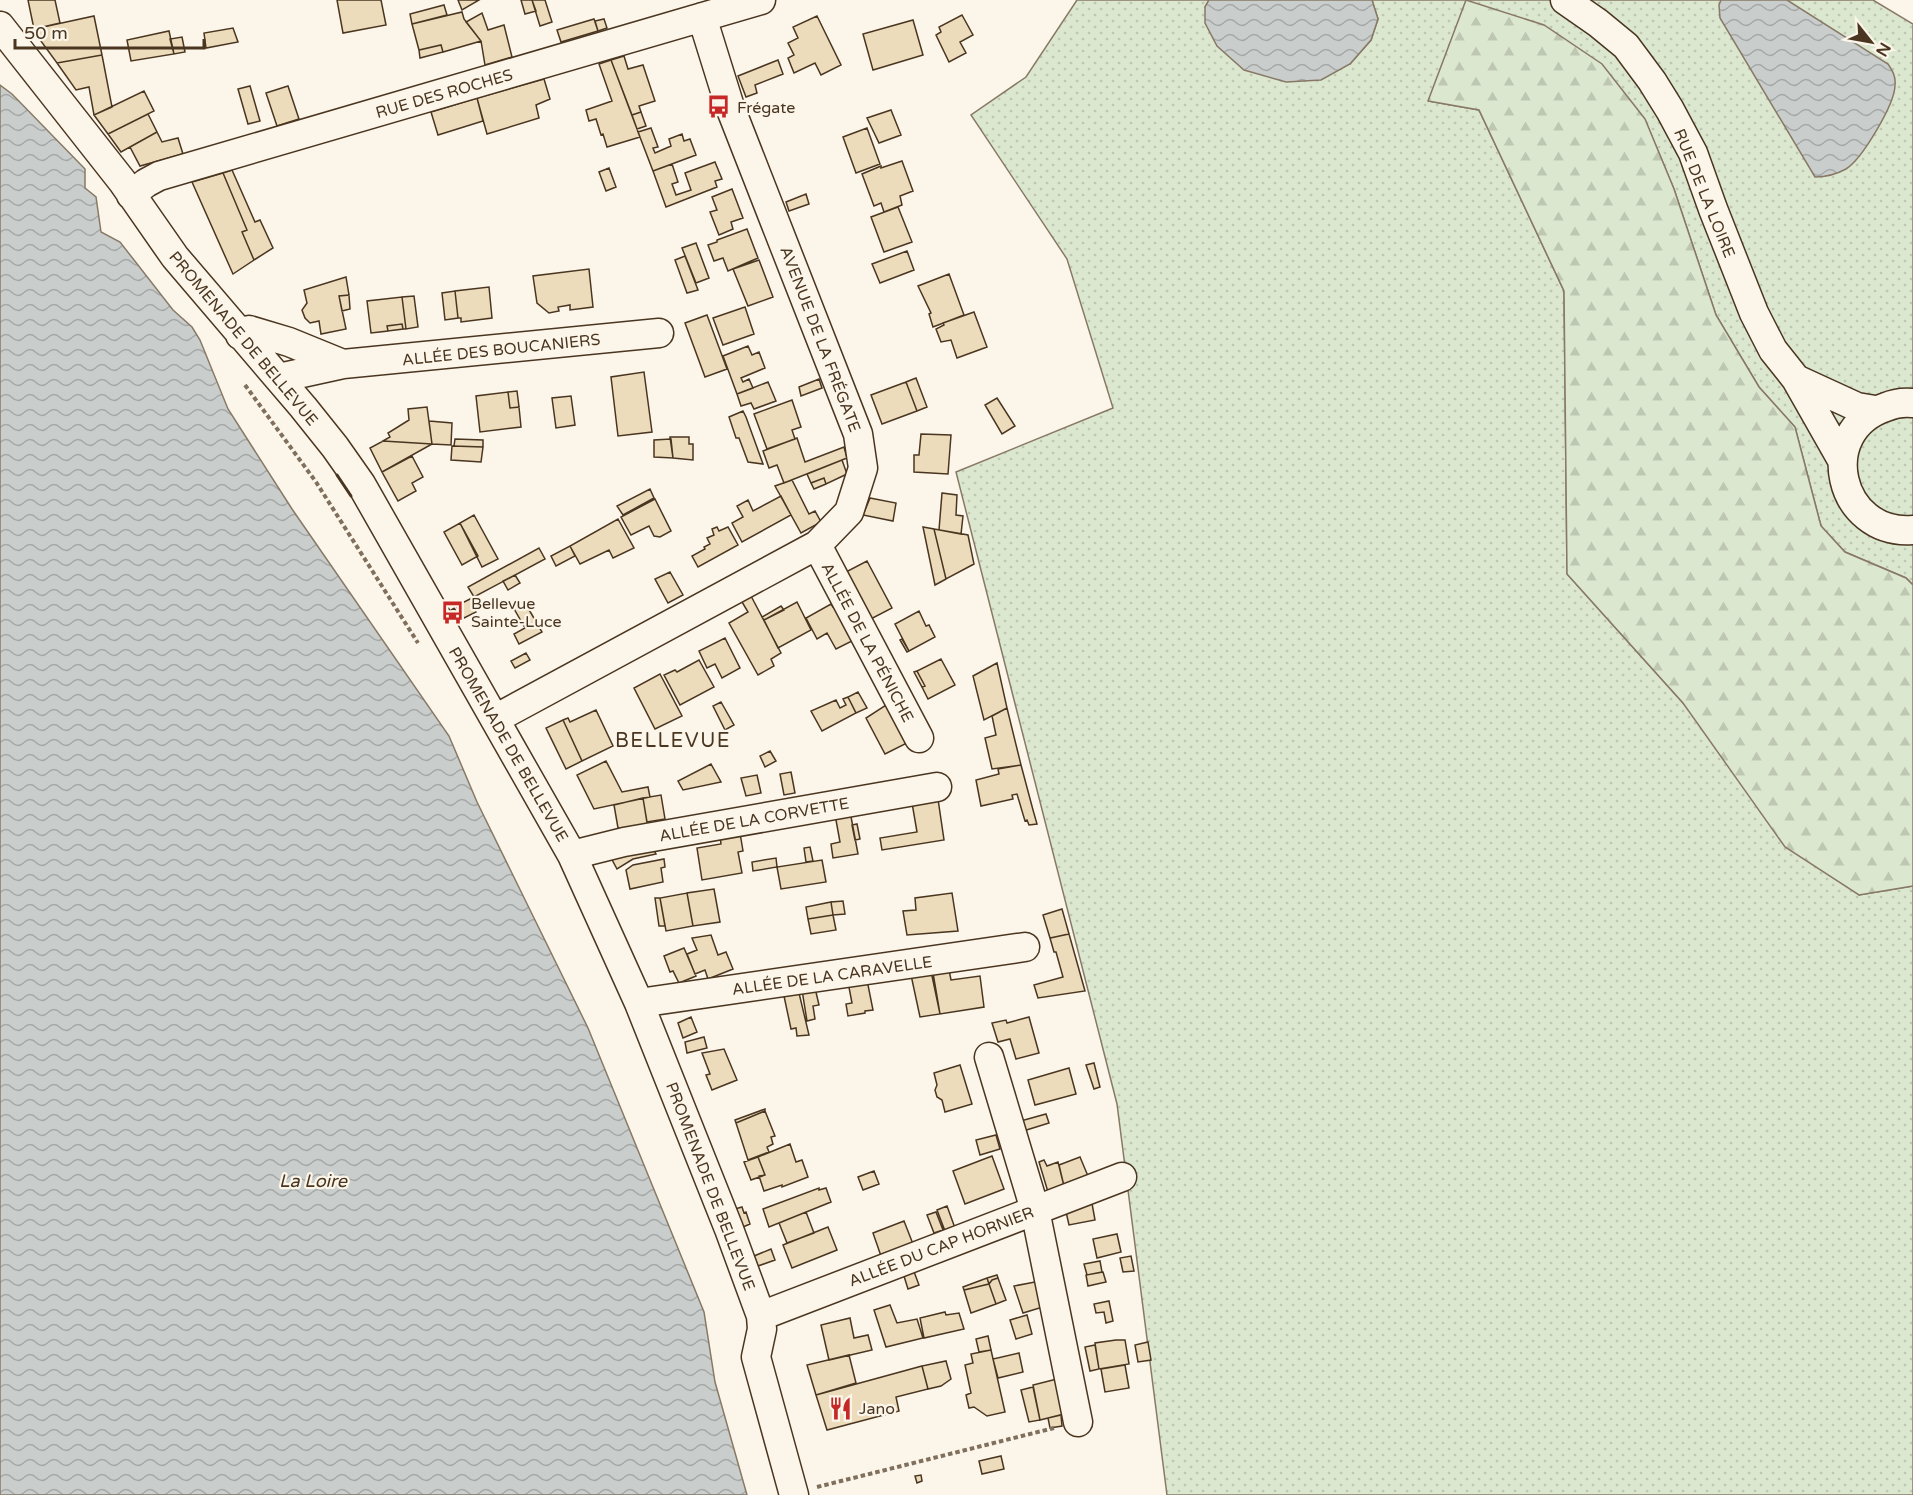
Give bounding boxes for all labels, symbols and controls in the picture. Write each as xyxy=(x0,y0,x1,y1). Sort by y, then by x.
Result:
scale bar xyxy=(15,12,204,50)
north arrow xyxy=(1841,12,1901,72)
text: 50 m xyxy=(24,22,68,44)
text: N xyxy=(1871,39,1895,60)
street label: RUE DES ROCHES xyxy=(373,65,515,123)
bus stop icon: Frégate xyxy=(706,94,732,120)
place label: Frégate xyxy=(737,98,795,118)
street label: RUE DE LA LOIRE xyxy=(1669,126,1739,261)
street label: AVENUE DE LA FRÉGATE xyxy=(775,244,865,435)
street label: PROMENADE DE BELLEVUE xyxy=(164,247,322,430)
street label: ALLÉE DES BOUCANIERS xyxy=(401,330,601,370)
street label: ALLÉE DE LA PÉNICHE xyxy=(816,559,918,726)
place label: Bellevue Sainte-Luce xyxy=(471,594,561,632)
bus stop icon: Bellevue Sainte-Luce xyxy=(440,599,466,625)
street label: PROMENADE DE BELLEVUE xyxy=(444,643,572,846)
district label: BELLEVUE xyxy=(615,729,731,753)
street label: ALLÉE DE LA CORVETTE xyxy=(658,793,851,847)
street label: ALLÉE DE LA CARAVELLE xyxy=(731,952,934,1000)
street label: PROMENADE DE BELLEVUE xyxy=(661,1079,759,1293)
water label: La Loire xyxy=(279,1170,348,1192)
street label: ALLÉE DU CAP HORNIER xyxy=(846,1202,1037,1292)
restaurant icon: Jano xyxy=(828,1395,854,1421)
place label: Jano xyxy=(859,1399,895,1419)

